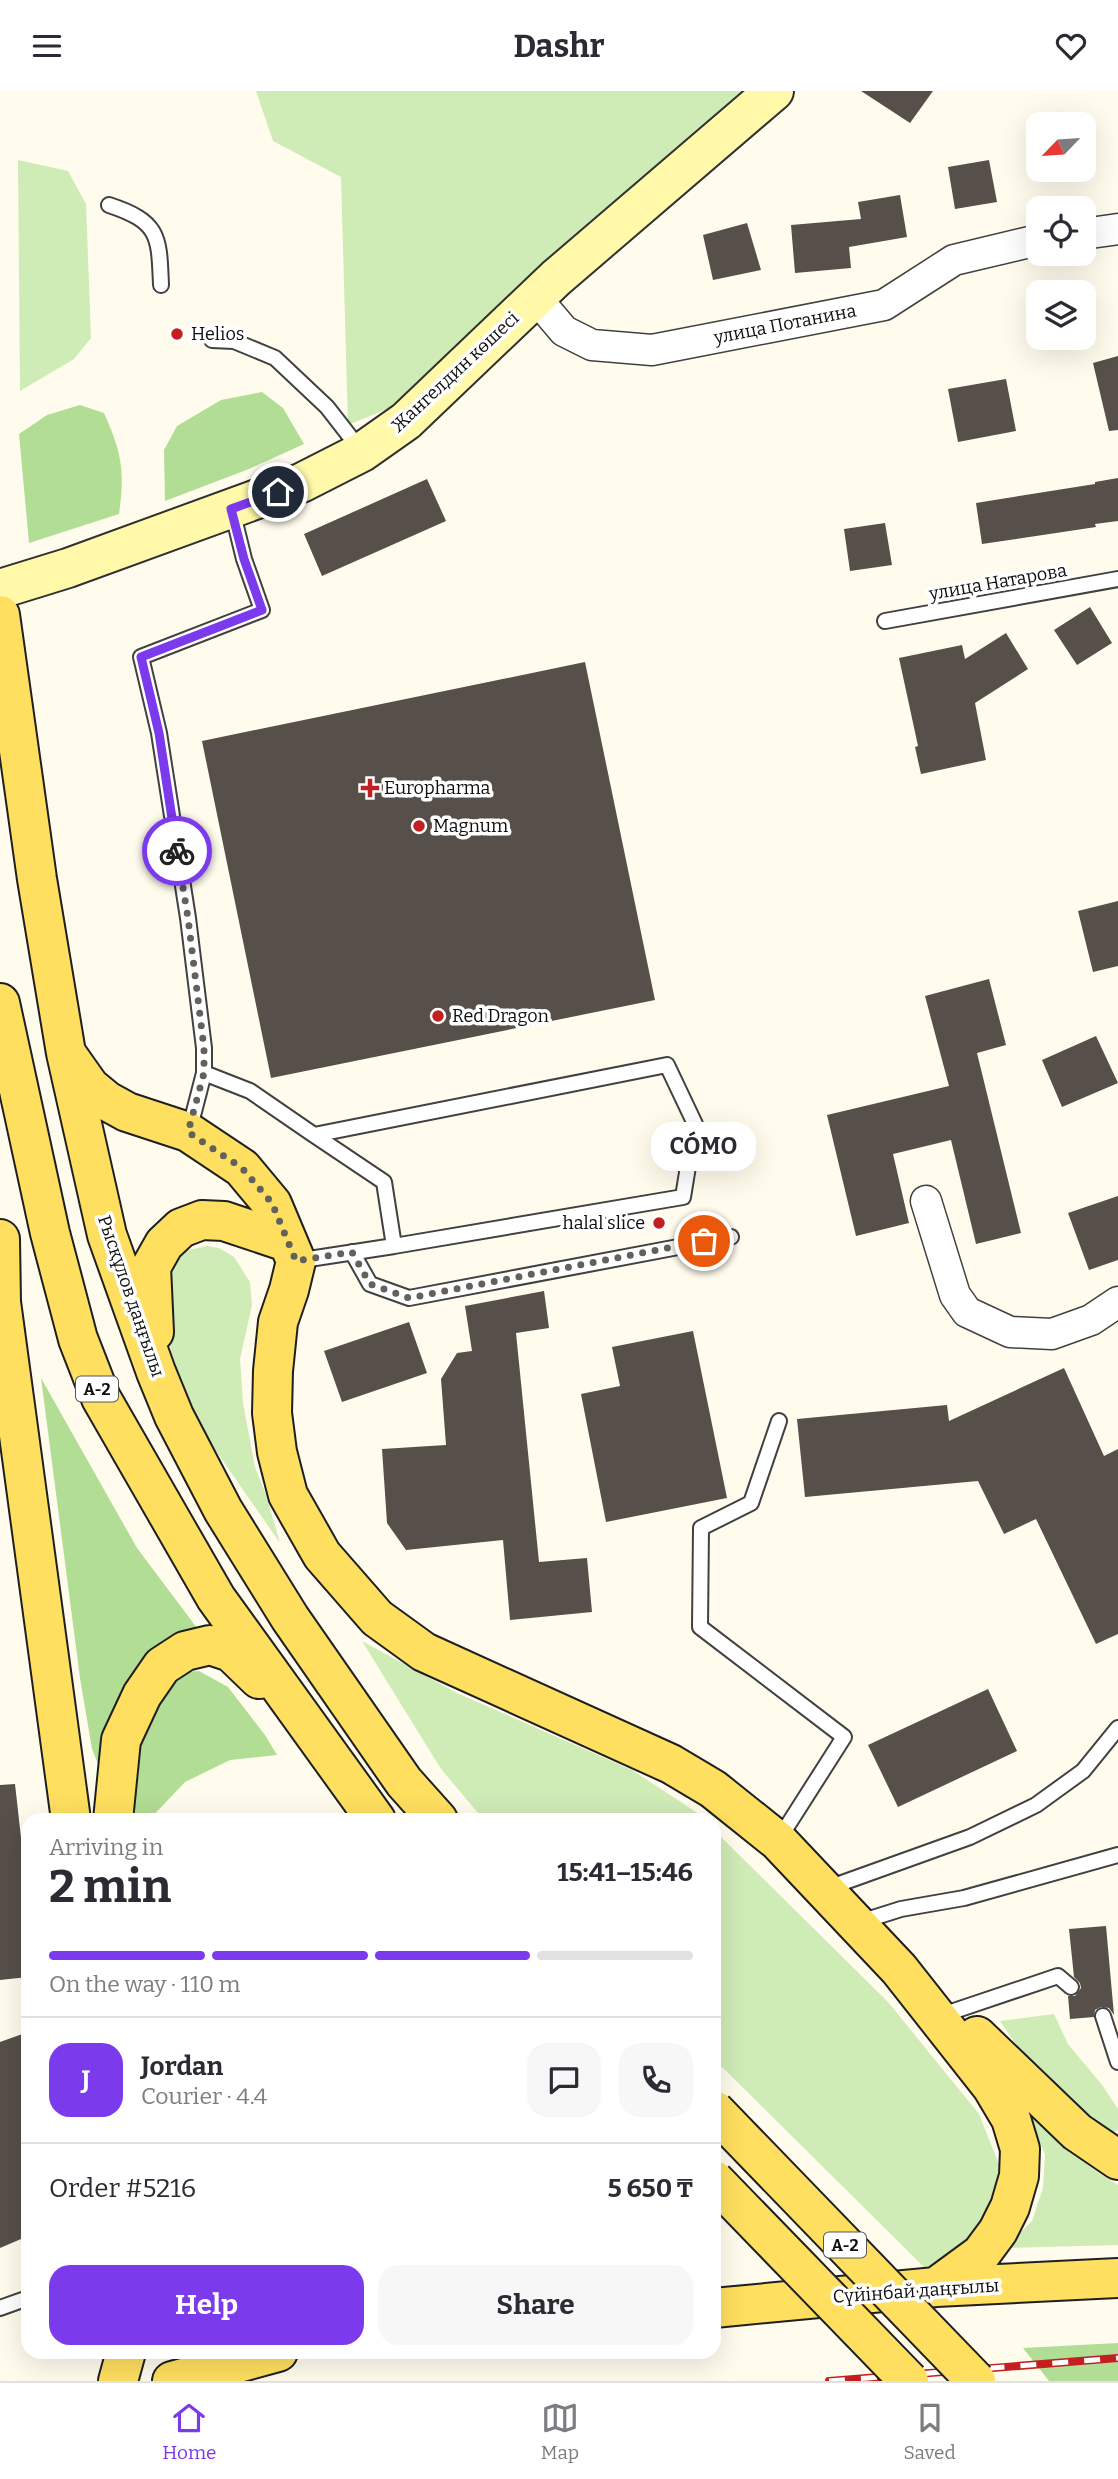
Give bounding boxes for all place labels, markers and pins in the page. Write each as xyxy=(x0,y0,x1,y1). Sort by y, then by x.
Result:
place label: Helios xyxy=(191,323,244,345)
marker: Helios xyxy=(169,326,185,342)
pin xyxy=(248,462,308,522)
place label: Europharma xyxy=(384,777,491,799)
marker: Europharma xyxy=(362,780,378,796)
place label: Magnum xyxy=(433,815,508,837)
marker: Magnum xyxy=(411,818,427,834)
place label: Red Dragon xyxy=(452,1005,550,1027)
marker: Red Dragon xyxy=(430,1008,446,1024)
callout: CÓMO xyxy=(652,1122,756,1171)
pin xyxy=(674,1211,734,1271)
place label: halal slice xyxy=(562,1212,645,1234)
marker: halal slice xyxy=(651,1215,667,1231)

